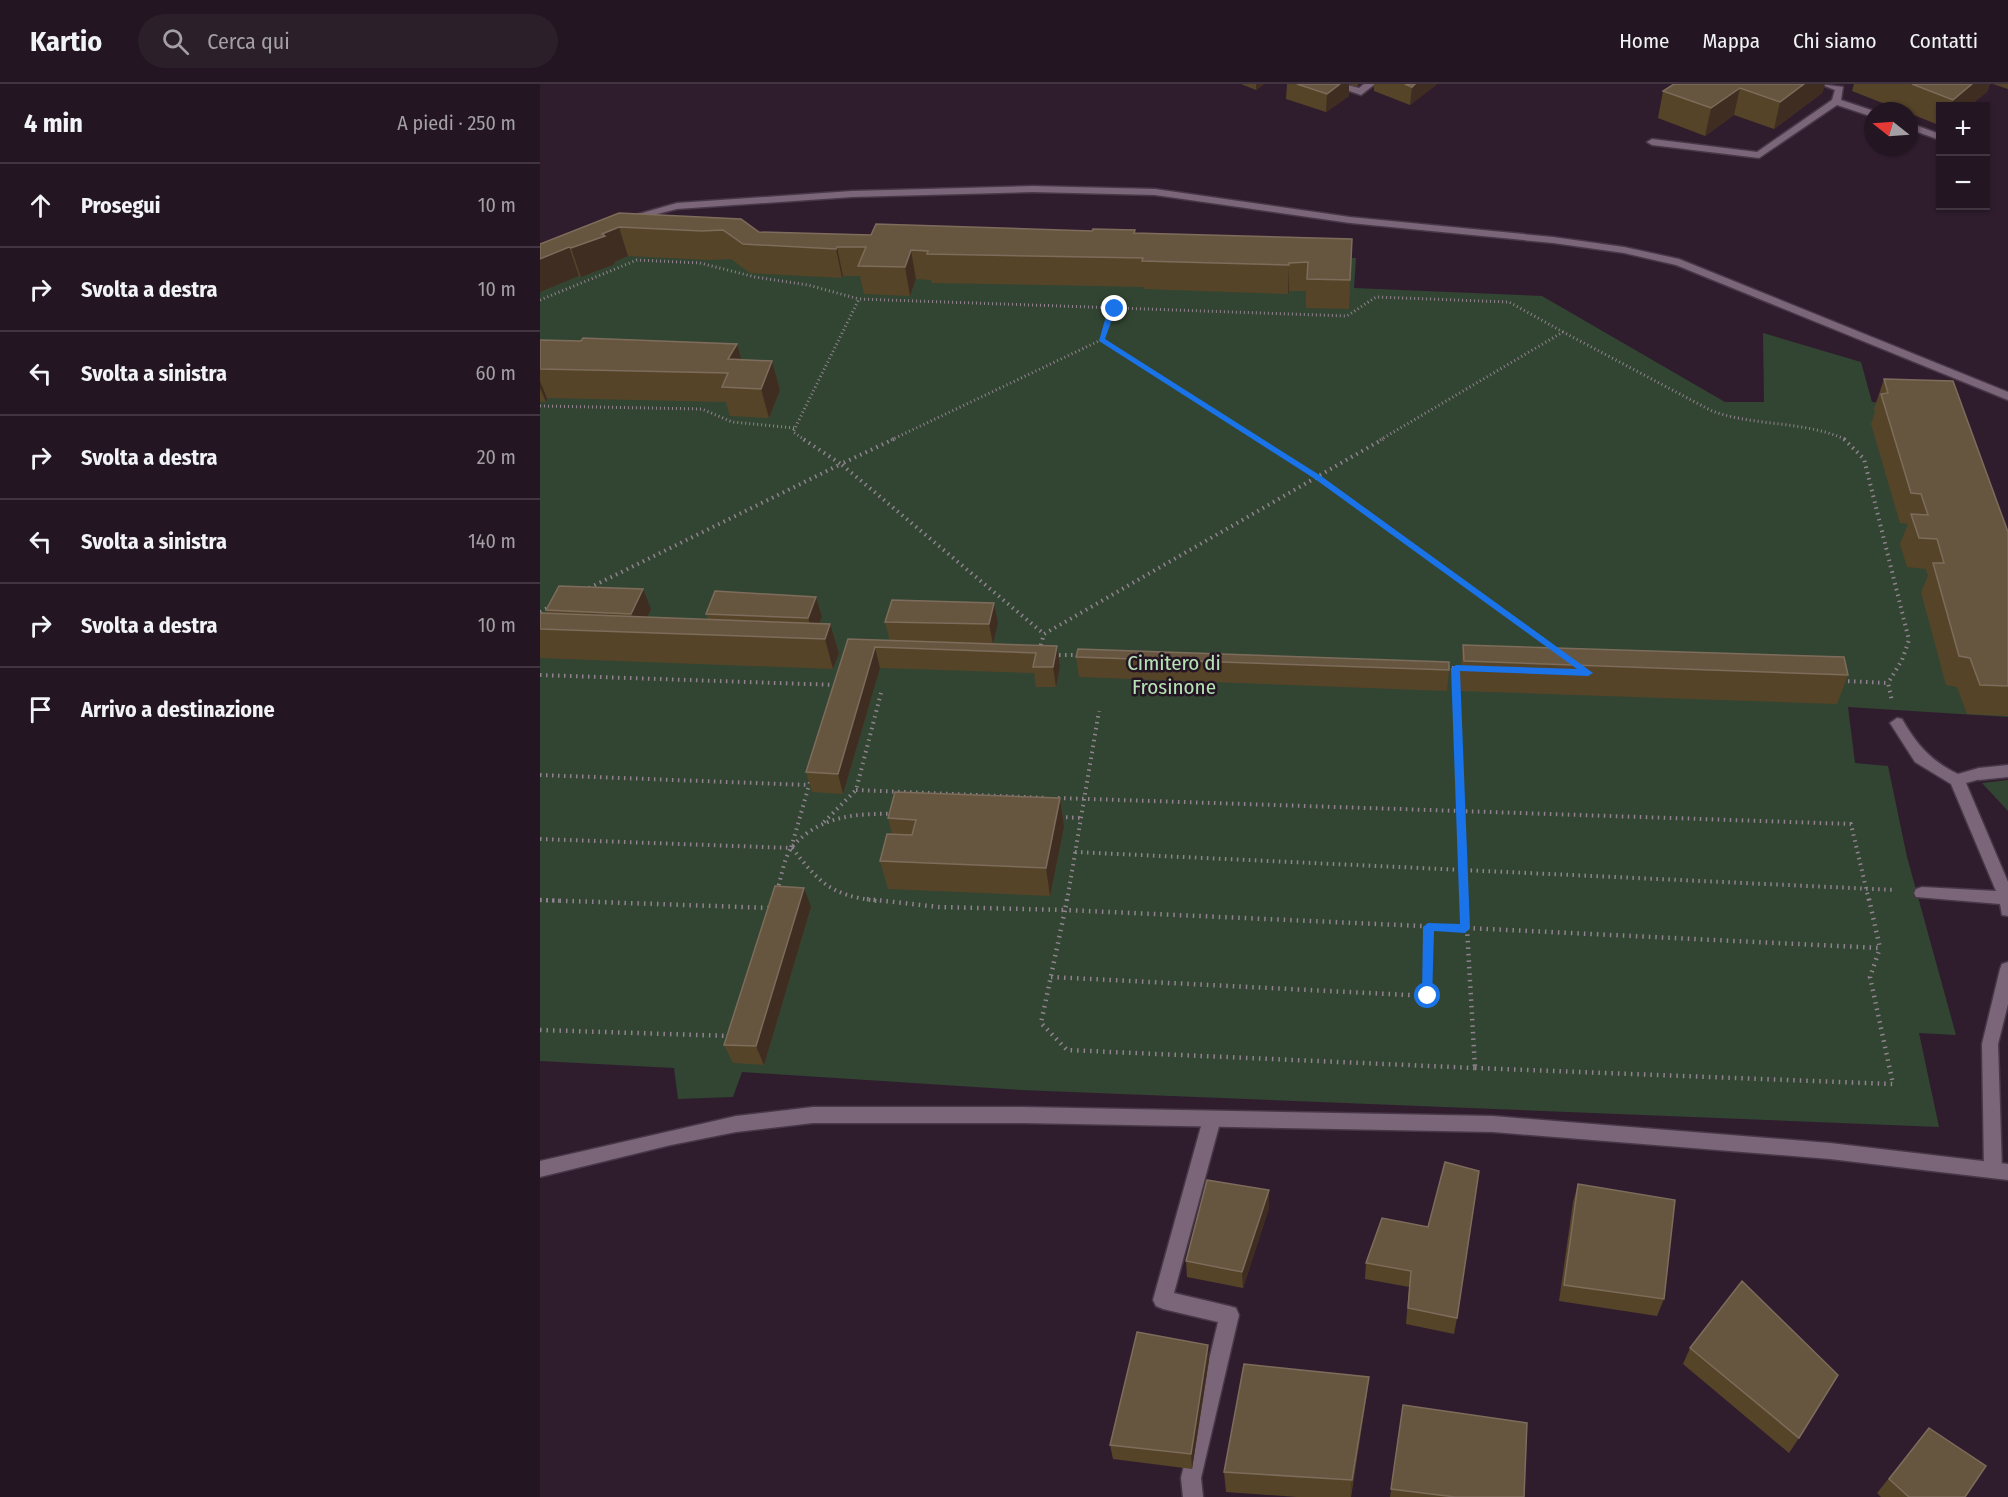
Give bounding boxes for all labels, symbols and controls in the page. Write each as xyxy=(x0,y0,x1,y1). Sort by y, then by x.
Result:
search box xyxy=(138,14,558,68)
text: Kartio xyxy=(30,25,102,58)
icon: search xyxy=(159,25,192,58)
text: Cerca qui xyxy=(207,28,290,55)
text: Home xyxy=(1619,28,1669,54)
text: Mappa xyxy=(1702,28,1760,54)
text: Chi siamo xyxy=(1793,28,1877,54)
text: Contatti xyxy=(1910,28,1978,54)
north arrow xyxy=(1864,102,1918,156)
map controls xyxy=(1936,102,1990,210)
button: + xyxy=(1936,102,1990,156)
text: 4 min xyxy=(24,108,83,139)
text: A piedi · 250 m xyxy=(397,111,516,135)
button: − xyxy=(1936,156,1990,210)
icon: ahead xyxy=(24,189,57,222)
text: Prosegui xyxy=(81,192,160,219)
text: 10 m xyxy=(478,193,516,217)
icon: right xyxy=(24,273,57,306)
text: Svolta a destra xyxy=(81,276,218,303)
text: 10 m xyxy=(478,277,516,301)
route end xyxy=(1101,295,1127,321)
icon: left xyxy=(24,357,57,390)
text: Svolta a sinistra xyxy=(81,360,227,387)
text: 60 m xyxy=(476,361,516,385)
icon: right xyxy=(24,441,57,474)
text: Svolta a destra xyxy=(81,444,218,471)
text: 20 m xyxy=(477,445,516,469)
icon: left xyxy=(24,525,57,558)
text: Svolta a sinistra xyxy=(81,528,227,555)
text: 140 m xyxy=(468,529,516,553)
icon: right xyxy=(24,609,57,642)
text: Svolta a destra xyxy=(81,612,218,639)
text: 10 m xyxy=(478,613,516,637)
park label: Cimitero di Frosinone xyxy=(1127,650,1221,700)
icon: arrive xyxy=(24,693,57,726)
text: Arrivo a destinazione xyxy=(81,696,275,723)
route start xyxy=(1414,982,1440,1008)

